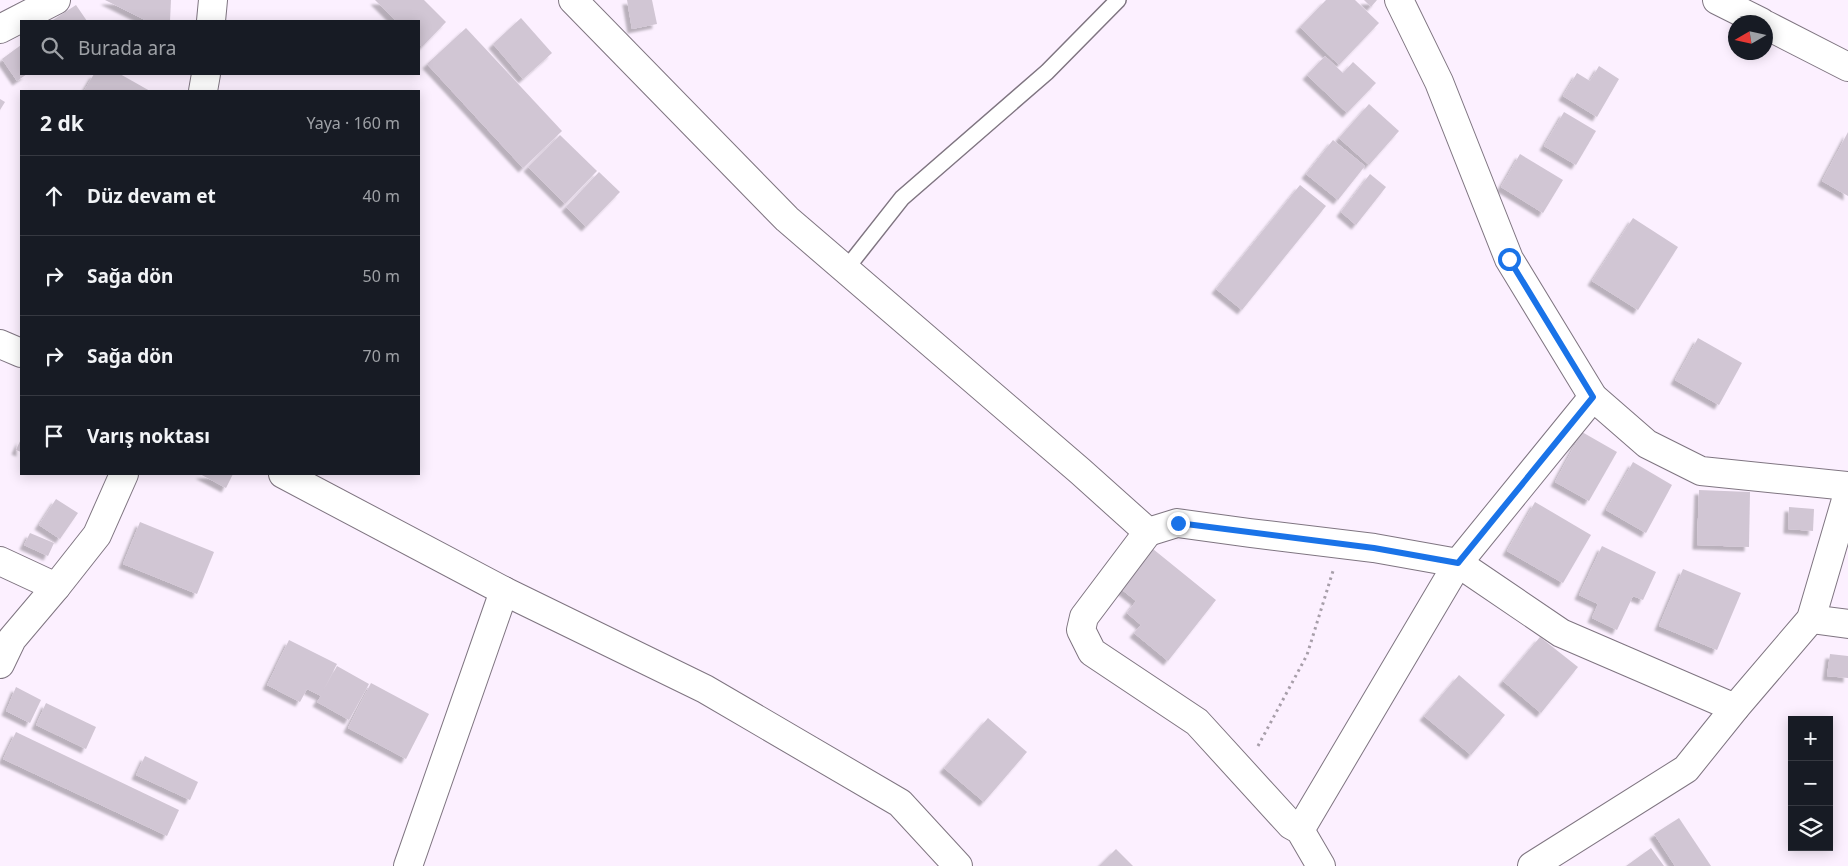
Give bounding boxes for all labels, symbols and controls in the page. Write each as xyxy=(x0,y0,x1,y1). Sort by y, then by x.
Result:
north arrow xyxy=(1728,15,1773,60)
search box xyxy=(20,20,420,75)
icon: search xyxy=(38,34,66,62)
text: Burada ara xyxy=(78,35,176,61)
text: 2 dk xyxy=(40,109,84,137)
text: Yaya · 160 m xyxy=(306,112,400,134)
icon: ahead xyxy=(40,182,68,210)
text: Düz devam et xyxy=(87,183,216,209)
text: 40 m xyxy=(363,185,400,207)
route start xyxy=(1498,248,1521,271)
icon: right xyxy=(40,262,68,290)
text: Sağa dön xyxy=(87,263,173,289)
text: 50 m xyxy=(363,265,400,287)
icon: right xyxy=(40,342,68,370)
text: Sağa dön xyxy=(87,343,173,369)
text: 70 m xyxy=(363,345,400,367)
icon: arrive xyxy=(40,422,68,450)
text: Varış noktası xyxy=(87,423,210,449)
route end xyxy=(1167,512,1190,535)
map controls xyxy=(1788,716,1833,851)
button: + xyxy=(1788,716,1833,761)
button: − xyxy=(1788,761,1833,806)
button: layers xyxy=(1788,806,1833,851)

